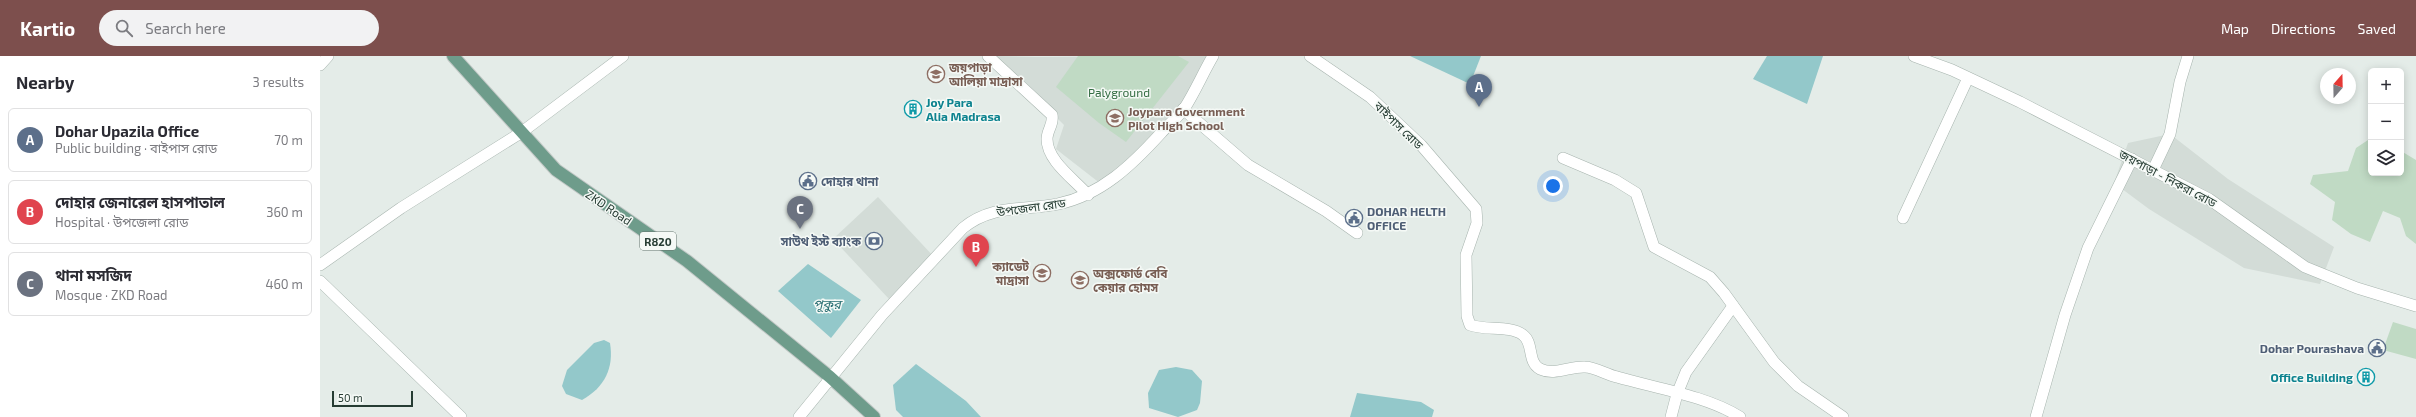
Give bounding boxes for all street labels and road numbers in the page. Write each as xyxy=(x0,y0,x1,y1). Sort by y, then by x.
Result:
street label: বাইপাস রোড xyxy=(1371,98,1426,152)
street label: জয়পাড়া - নিকরা রোড xyxy=(2115,146,2220,211)
street label: ZKD Road xyxy=(583,187,635,227)
street label: উপজেলা রোড xyxy=(995,195,1067,219)
road number: R820 xyxy=(640,232,676,250)

